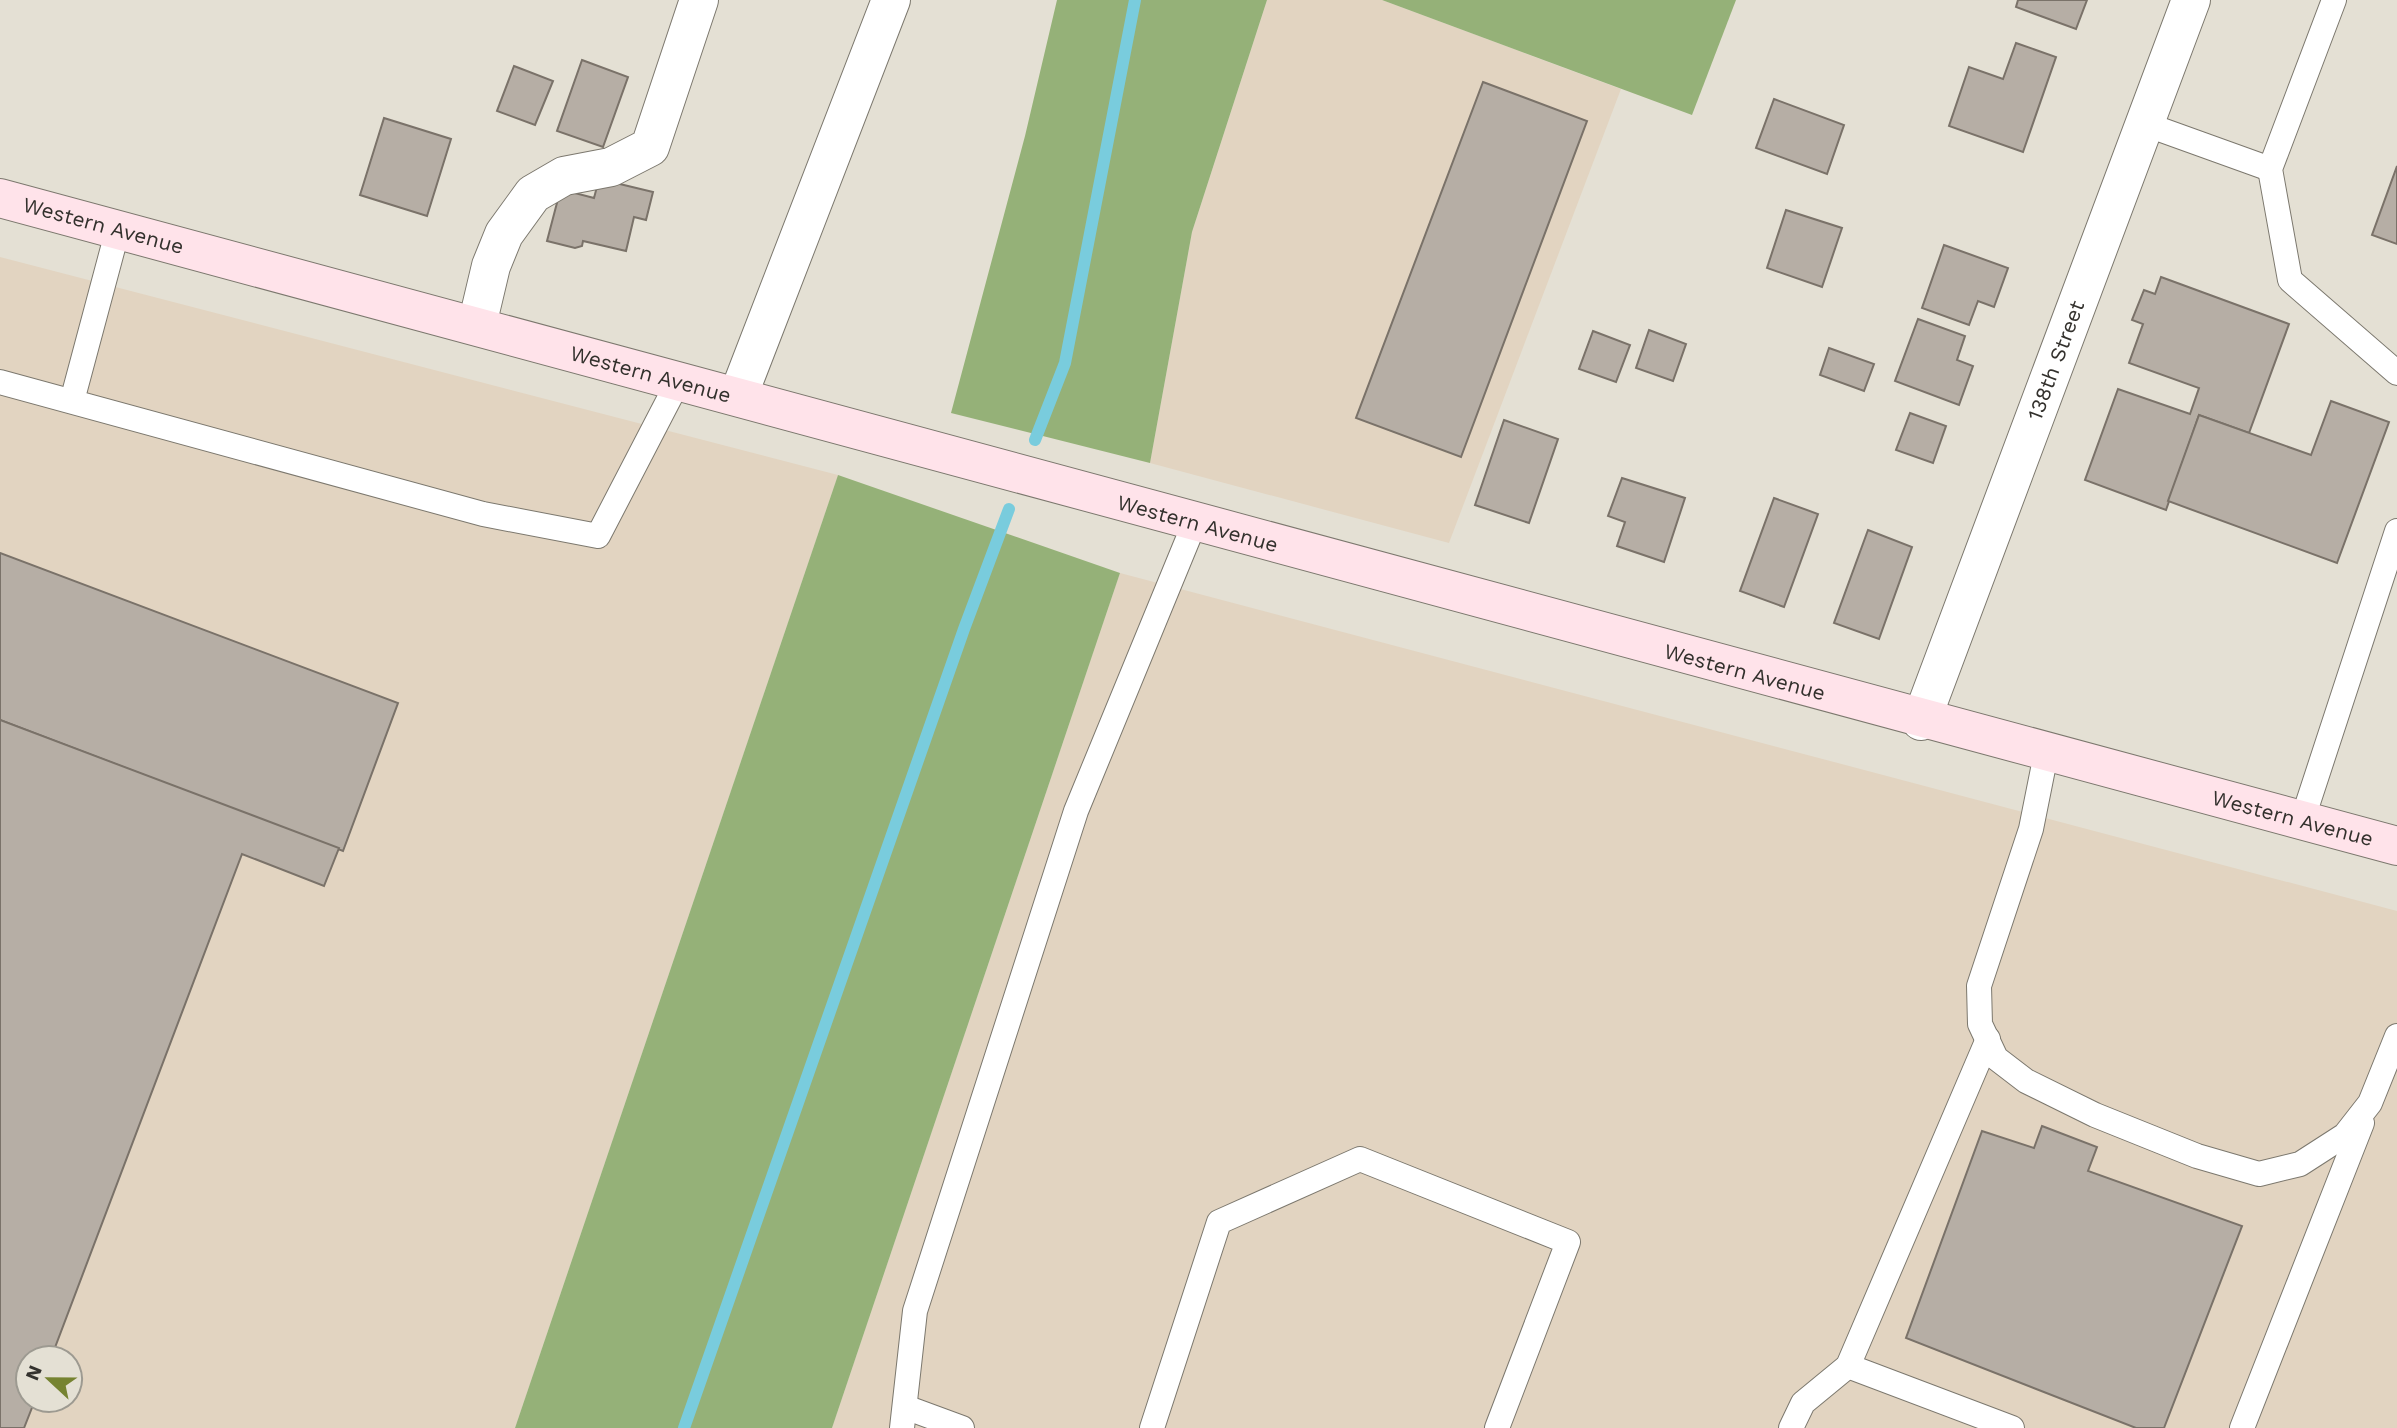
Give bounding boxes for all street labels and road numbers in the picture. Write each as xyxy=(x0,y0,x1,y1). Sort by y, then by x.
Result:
street label: Western Avenue xyxy=(20,192,187,259)
street label: 138th Street xyxy=(2022,297,2089,423)
street label: Western Avenue xyxy=(567,340,734,408)
street label: Western Avenue xyxy=(1114,489,1281,557)
street label: Western Avenue xyxy=(1661,638,1828,705)
street label: Western Avenue xyxy=(2209,785,2376,851)

